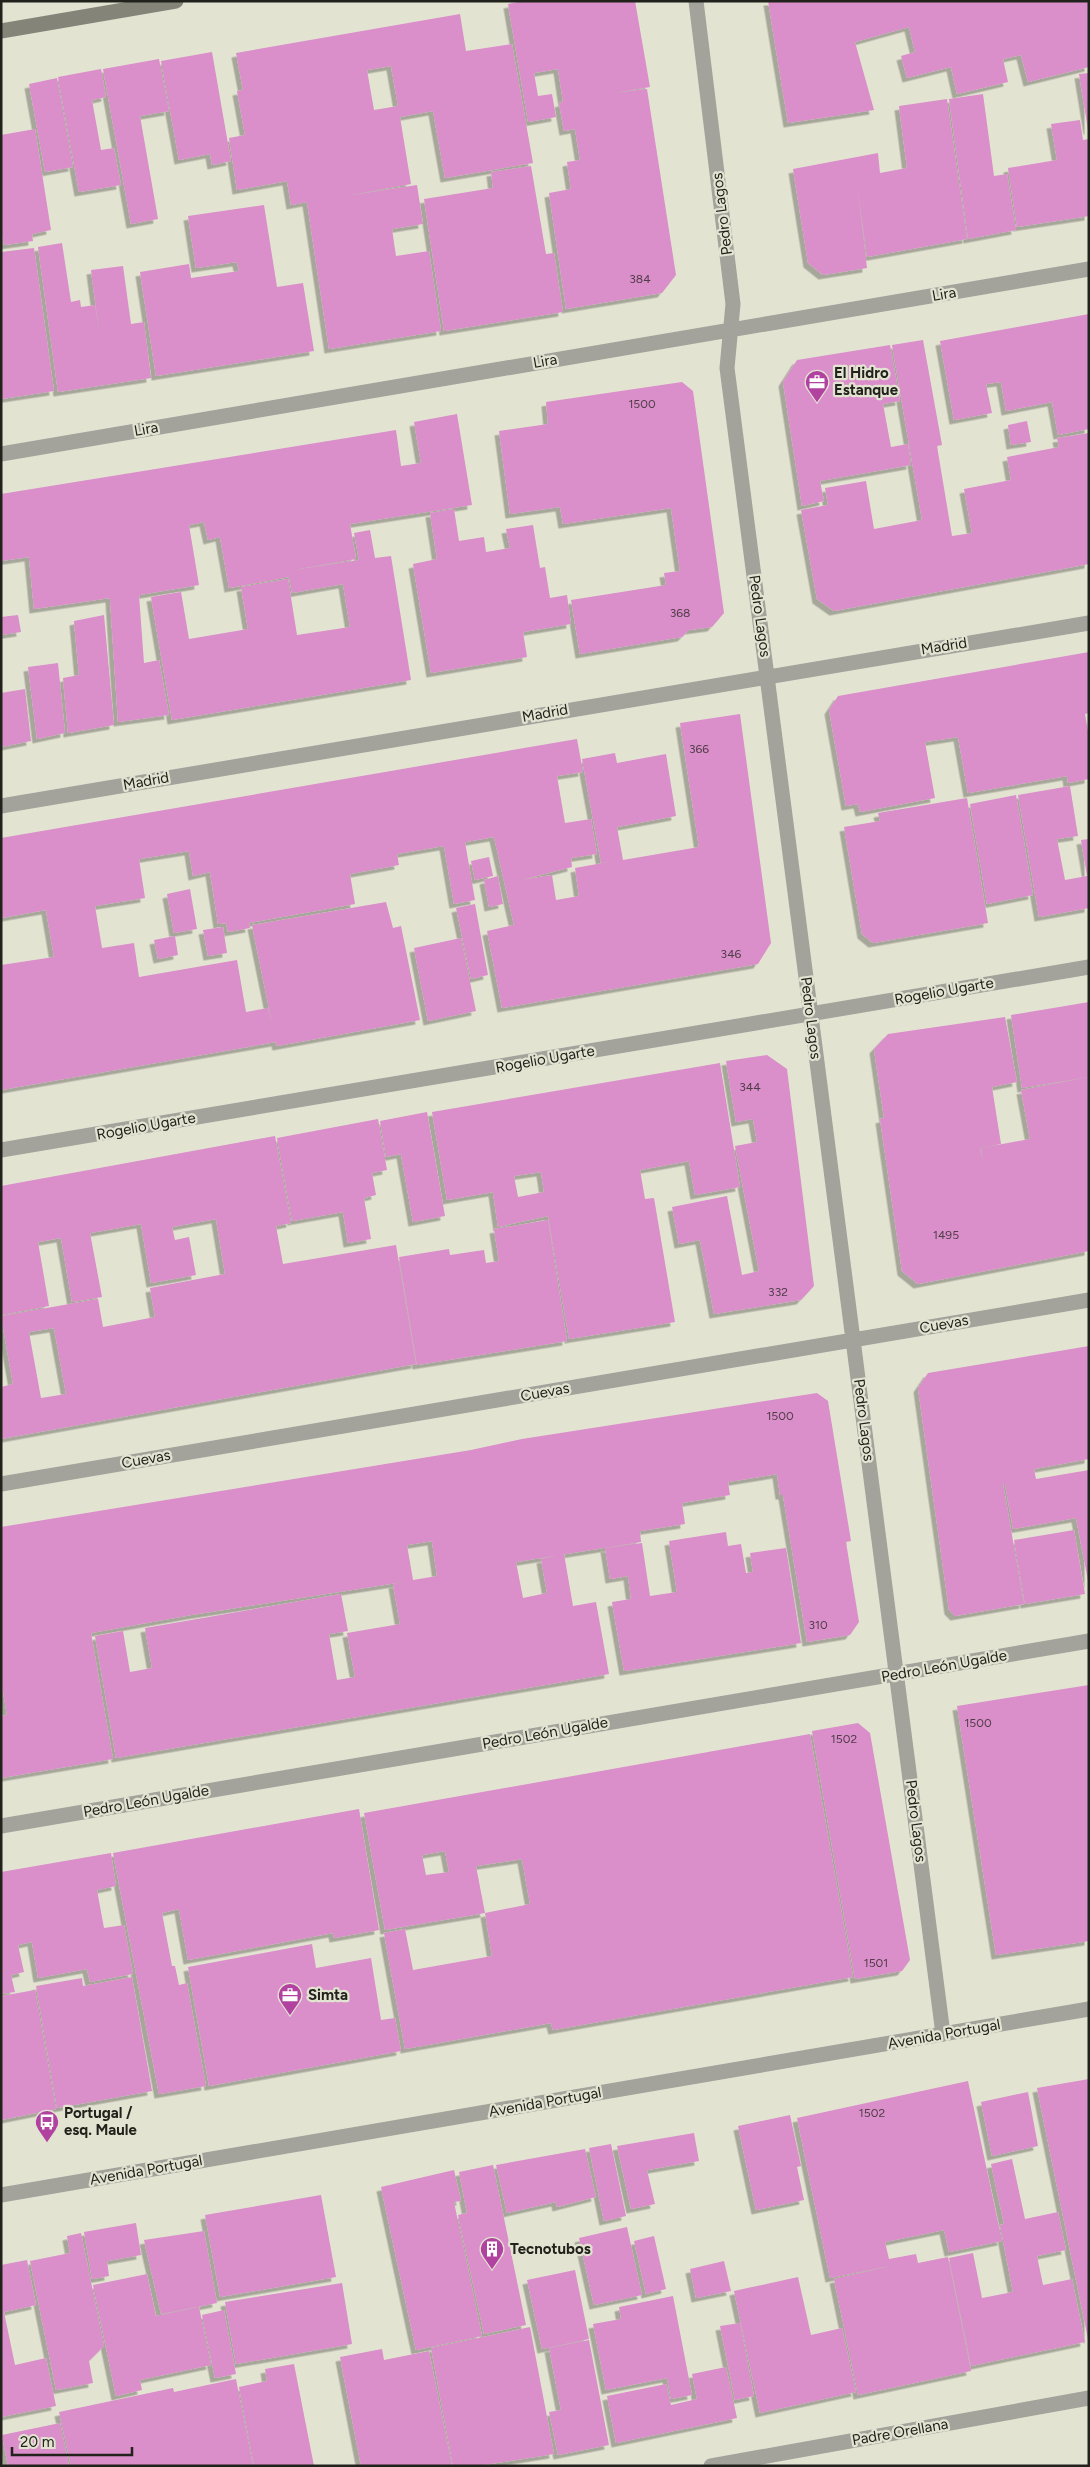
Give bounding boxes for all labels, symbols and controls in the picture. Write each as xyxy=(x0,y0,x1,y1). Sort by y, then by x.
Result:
street label: Pedro Lagos xyxy=(708,172,736,256)
house number: 384 xyxy=(629,272,651,286)
street label: Lira xyxy=(931,283,957,305)
street label: Lira xyxy=(532,350,558,372)
place label: El Hidro Estanque xyxy=(834,364,899,399)
office icon: El Hidro Estanque xyxy=(804,369,830,403)
house number: 1500 xyxy=(628,397,656,411)
street label: Lira xyxy=(133,418,159,440)
street label: Pedro Lagos xyxy=(745,574,775,658)
house number: 368 xyxy=(670,606,690,620)
street label: Madrid xyxy=(920,633,968,659)
street label: Madrid xyxy=(521,700,569,726)
house number: 366 xyxy=(689,742,709,756)
street label: Madrid xyxy=(122,768,170,794)
house number: 346 xyxy=(721,947,742,961)
street label: Rogelio Ugarte xyxy=(893,973,995,1009)
street label: Pedro Lagos xyxy=(797,976,825,1060)
street label: Rogelio Ugarte xyxy=(494,1041,596,1077)
house number: 344 xyxy=(739,1080,761,1094)
street label: Rogelio Ugarte xyxy=(95,1108,197,1144)
house number: 1495 xyxy=(933,1228,959,1242)
house number: 332 xyxy=(768,1285,788,1299)
street label: Cuevas xyxy=(918,1311,970,1337)
street label: Pedro Lagos xyxy=(850,1378,878,1462)
street label: Cuevas xyxy=(519,1379,571,1405)
house number: 1500 xyxy=(766,1409,794,1423)
street label: Cuevas xyxy=(120,1446,172,1472)
house number: 310 xyxy=(808,1618,828,1632)
street label: Pedro León Ugalde xyxy=(880,1646,1008,1686)
street label: Pedro León Ugalde xyxy=(481,1713,609,1753)
house number: 1500 xyxy=(964,1716,992,1730)
house number: 1502 xyxy=(831,1732,857,1746)
street label: Pedro Lagos xyxy=(902,1779,930,1863)
street label: Pedro León Ugalde xyxy=(82,1781,210,1821)
house number: 1501 xyxy=(864,1956,888,1970)
office icon: Simta xyxy=(277,1982,303,2016)
place label: Simta xyxy=(308,1986,348,2004)
street label: Avenida Portugal xyxy=(886,2015,1002,2053)
street label: Avenida Portugal xyxy=(487,2083,603,2121)
place label: Portugal / esq. Maule xyxy=(64,2104,138,2139)
house number: 1502 xyxy=(859,2106,885,2120)
bus stop icon: Portugal / esq. Maule xyxy=(34,2109,60,2143)
street label: Avenida Portugal xyxy=(88,2151,204,2189)
building icon: Tecnotubos xyxy=(479,2236,505,2270)
place label: Tecnotubos xyxy=(510,2240,591,2258)
street label: Padre Orellana xyxy=(851,2415,949,2449)
scale bar xyxy=(12,2424,132,2456)
text: 20 m xyxy=(20,2433,54,2451)

